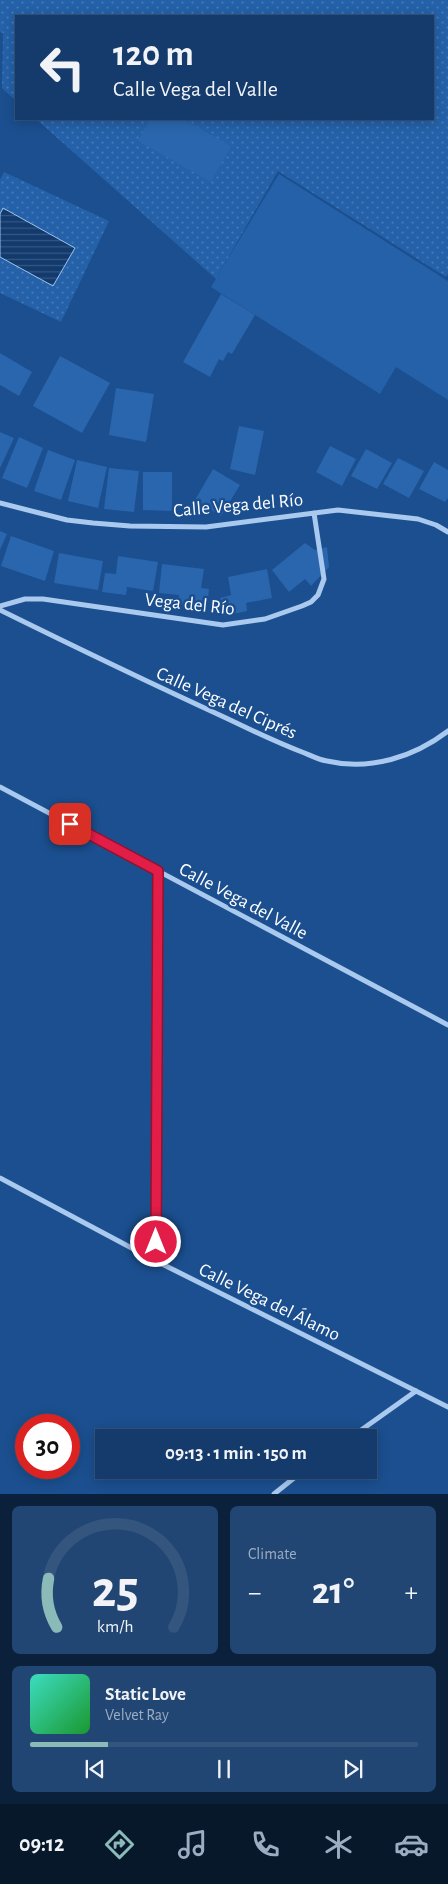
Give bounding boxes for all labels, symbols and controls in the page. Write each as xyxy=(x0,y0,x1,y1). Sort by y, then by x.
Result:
icon: left xyxy=(30,35,95,100)
text: 120 m xyxy=(113,37,194,72)
text: Calle Vega del Valle xyxy=(113,78,278,100)
street label: Calle Vega del Río xyxy=(172,490,304,521)
street label: Vega del Río xyxy=(144,590,236,619)
street label: Calle Vega del Ciprés xyxy=(153,664,300,743)
pin xyxy=(49,803,91,845)
icon: arrive xyxy=(56,810,84,838)
street label: Calle Vega del Valle xyxy=(176,860,311,943)
position arrow xyxy=(129,1215,181,1267)
street label: Calle Vega del Álamo xyxy=(196,1258,344,1345)
speed limit sign: 30 xyxy=(15,1414,80,1479)
text: 09:13 · 1 min · 150 m xyxy=(165,1444,307,1463)
text: Climate xyxy=(248,1546,297,1562)
text: 25 xyxy=(92,1564,138,1616)
text: 21° xyxy=(312,1573,354,1611)
text: − xyxy=(248,1579,261,1607)
text: + xyxy=(405,1579,418,1607)
text: km/h xyxy=(97,1618,133,1636)
text: Static Love xyxy=(105,1685,186,1704)
text: Velvet Ray xyxy=(105,1707,169,1723)
icon: previous xyxy=(81,1755,109,1783)
icon: pause xyxy=(210,1755,238,1783)
icon: next xyxy=(339,1755,367,1783)
icon: directions xyxy=(102,1827,137,1862)
icon: music xyxy=(175,1827,210,1862)
icon: phone xyxy=(248,1827,283,1862)
icon: climate xyxy=(321,1827,356,1862)
icon: car xyxy=(394,1827,429,1862)
text: 09:12 xyxy=(19,1833,64,1855)

